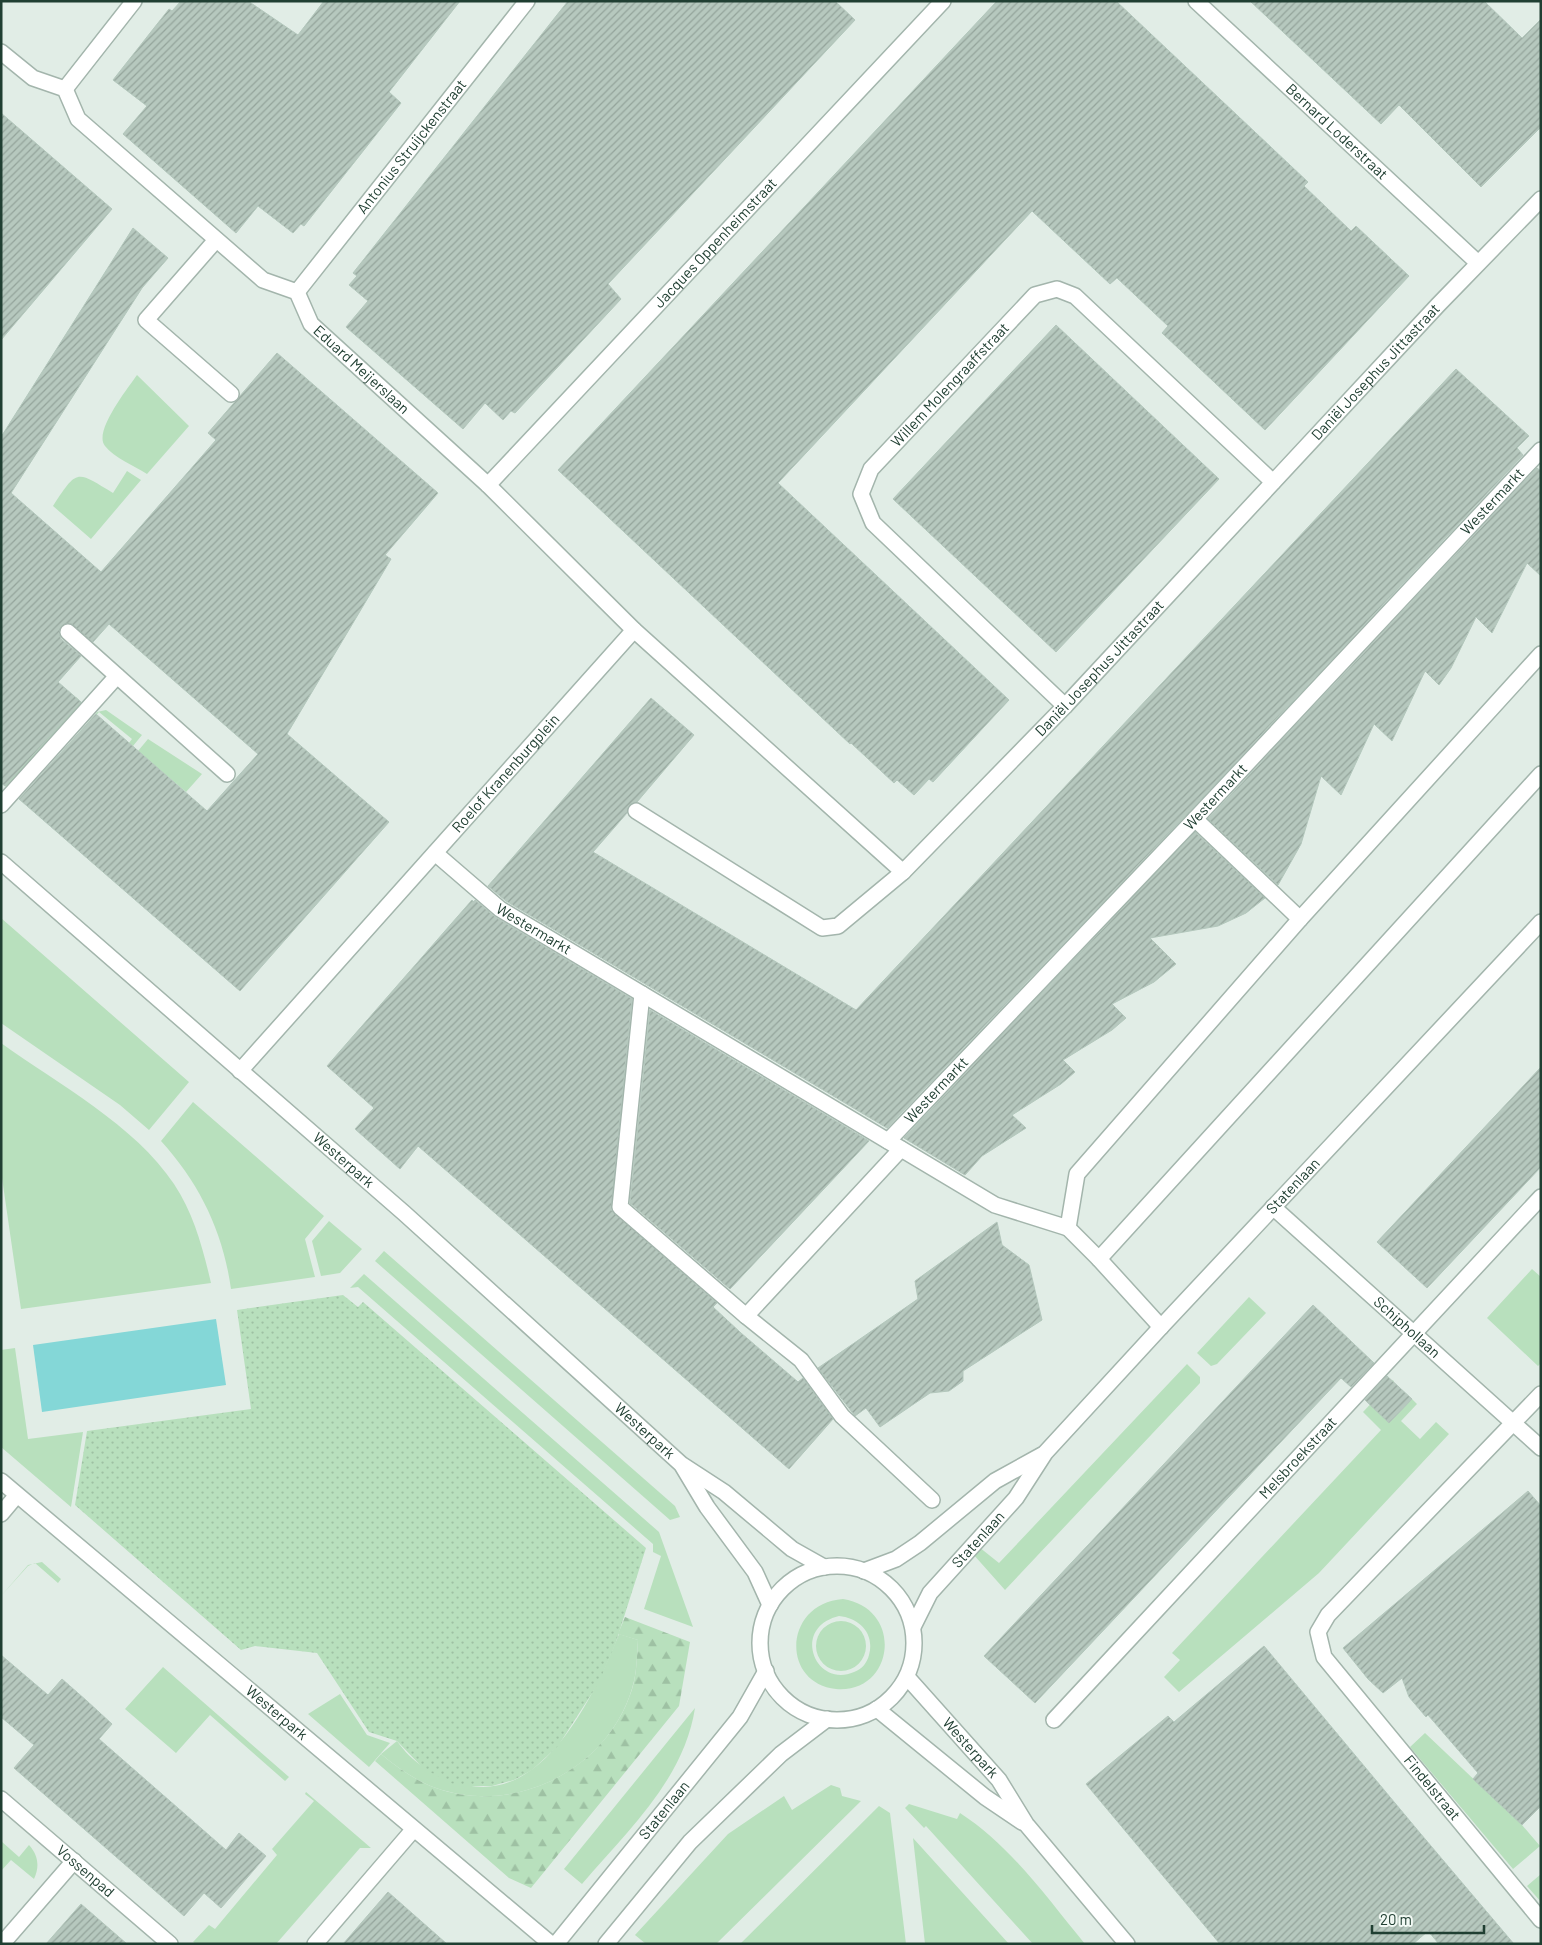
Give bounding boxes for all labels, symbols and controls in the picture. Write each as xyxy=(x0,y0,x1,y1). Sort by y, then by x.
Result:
street label: Antonius Struijckenstraat xyxy=(352,76,469,217)
street label: Bernard Loderstraat xyxy=(1283,79,1392,183)
street label: Jacques Oppenheimstraat xyxy=(649,174,780,311)
street label: Daniël Josephus Jittastraat xyxy=(1307,299,1443,443)
street label: Willem Molengraaffstraat xyxy=(887,319,1012,450)
street label: Eduard Meijerslaan xyxy=(310,321,414,417)
street label: Westermarkt xyxy=(1456,464,1527,538)
street label: Daniël Josephus Jittastraat xyxy=(1031,596,1167,739)
street label: Roelof Kranenburgplein xyxy=(447,710,563,836)
street label: Westermarkt xyxy=(1179,759,1250,833)
street label: Westermarkt xyxy=(493,899,575,958)
street label: Westermarkt xyxy=(900,1053,971,1127)
street label: Westerpark xyxy=(310,1128,379,1191)
street label: Statenlaan xyxy=(1262,1154,1323,1217)
street label: Schiphollaan xyxy=(1371,1292,1444,1361)
street label: Westerpark xyxy=(611,1398,679,1462)
street label: Melsbroekstraat xyxy=(1255,1413,1340,1502)
street label: Statenlaan xyxy=(947,1507,1008,1571)
street label: Westerpark xyxy=(243,1681,312,1743)
street label: Westerpark xyxy=(939,1713,1003,1782)
street label: Findelstraat xyxy=(1401,1751,1465,1823)
street label: Statenlaan xyxy=(634,1777,693,1843)
street label: Vossenpad xyxy=(53,1841,119,1900)
scale bar xyxy=(1372,1902,1484,1934)
text: 20 m xyxy=(1380,1910,1412,1928)

